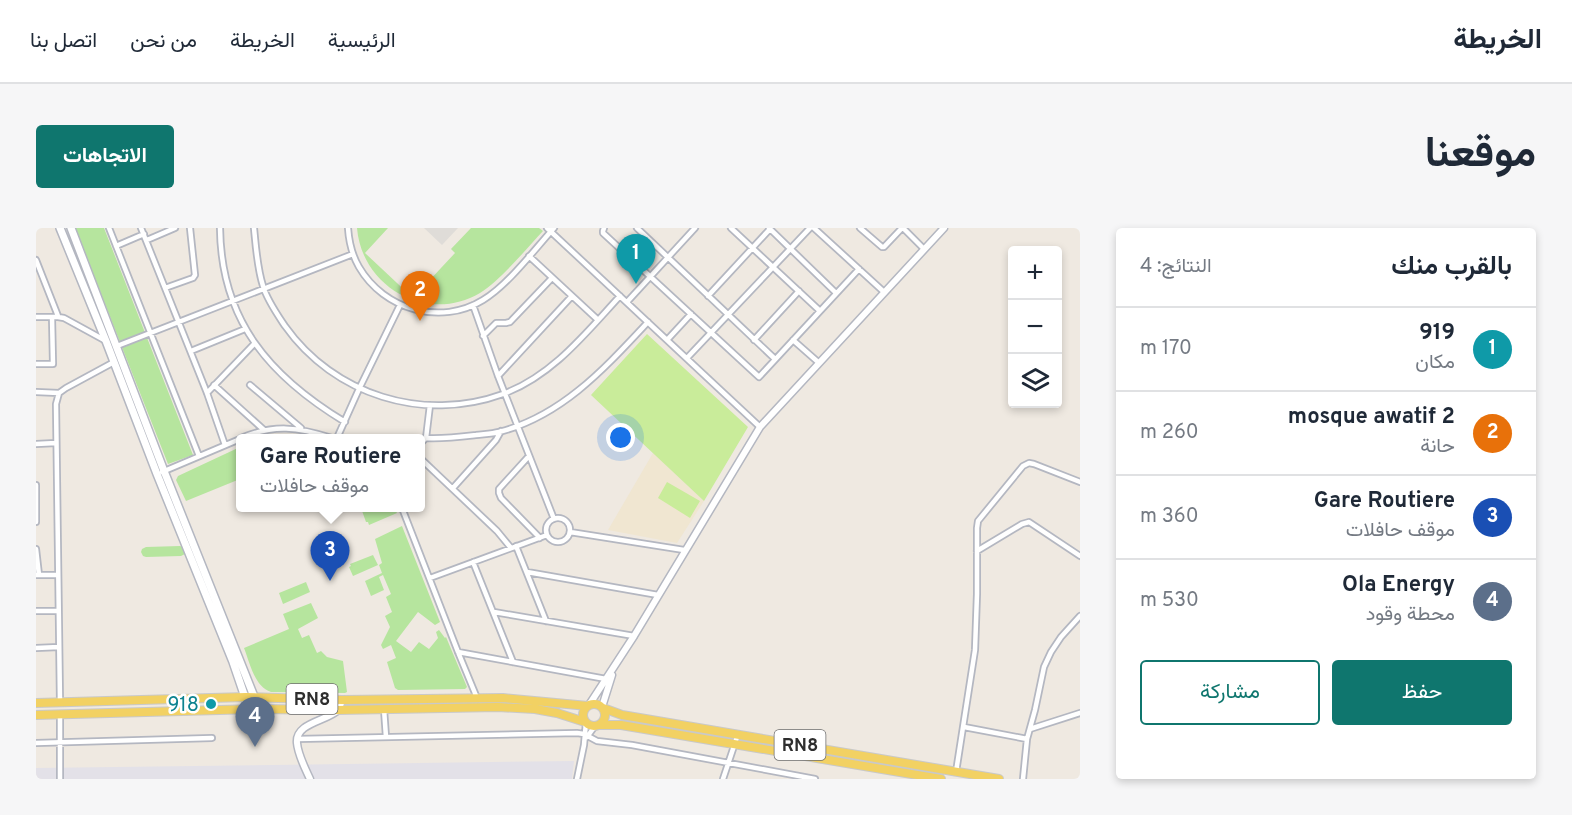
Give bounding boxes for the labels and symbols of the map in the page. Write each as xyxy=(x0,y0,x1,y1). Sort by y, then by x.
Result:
pin: 1 xyxy=(616,235,656,284)
pin: 2 xyxy=(400,272,440,321)
your location xyxy=(606,423,635,452)
pin: 3 xyxy=(310,532,350,581)
road number: RN8 xyxy=(286,684,338,714)
place label: 918 xyxy=(167,693,199,719)
marker: 918 xyxy=(204,697,218,711)
pin: 4 xyxy=(236,698,274,747)
road number: RN8 xyxy=(774,730,825,760)

